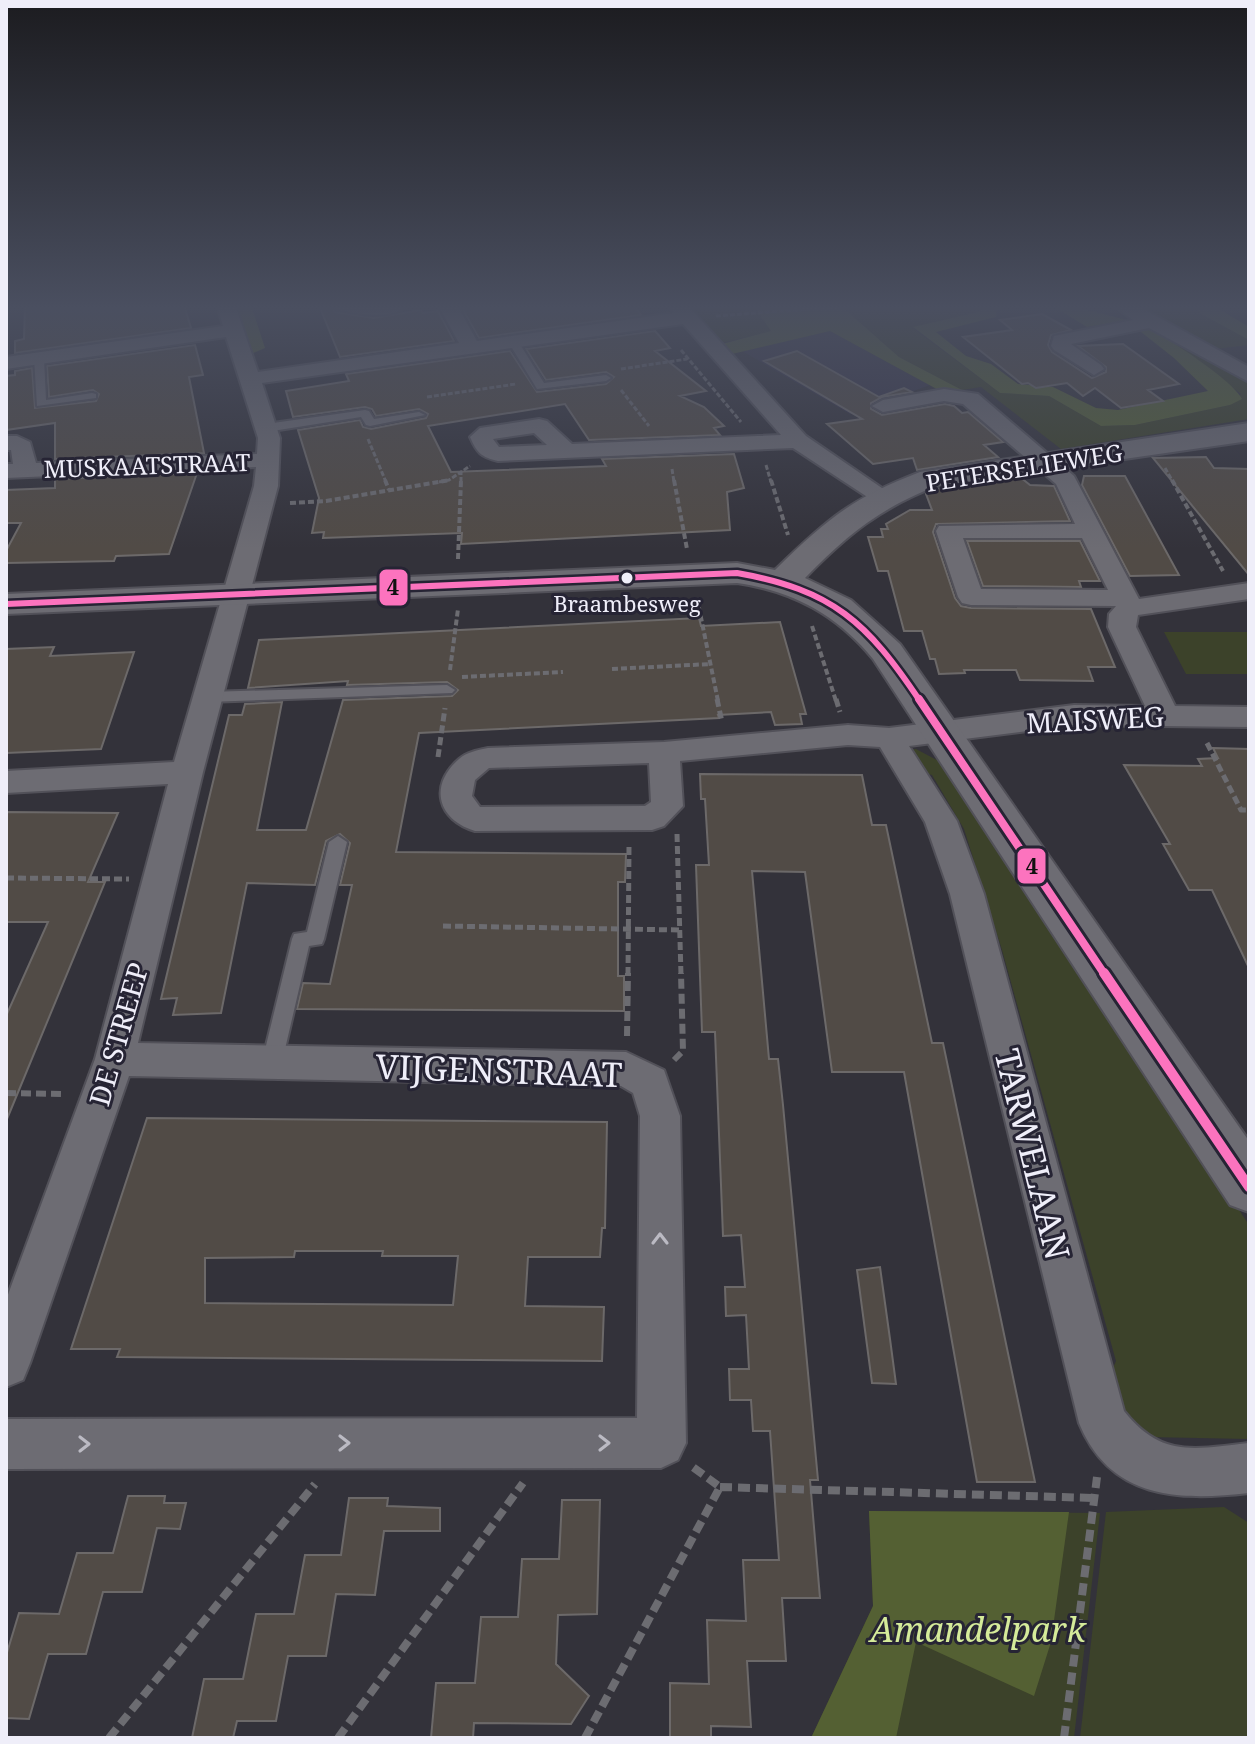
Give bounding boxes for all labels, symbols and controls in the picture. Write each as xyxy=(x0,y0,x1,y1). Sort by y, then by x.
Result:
street label: PETERSELIEWEG xyxy=(923,435,1125,499)
street label: MUSKAATSTRAAT xyxy=(43,445,251,485)
line badge: 4 xyxy=(378,568,409,607)
marker: Braambesweg xyxy=(619,570,635,586)
text: 4 xyxy=(387,571,399,601)
place label: Braambesweg xyxy=(553,588,701,618)
street label: MAISWEG xyxy=(1025,696,1165,742)
line badge: 4 xyxy=(1016,847,1047,885)
text: 4 xyxy=(1026,850,1038,880)
street label: DE STREEP xyxy=(79,958,157,1110)
street label: VIJGENSTRAAT xyxy=(375,1043,623,1097)
street label: TARWELAAN xyxy=(985,1044,1081,1264)
one-way arrow xyxy=(651,1232,669,1245)
one-way arrow xyxy=(338,1434,351,1452)
one-way arrow xyxy=(598,1434,611,1452)
one-way arrow xyxy=(78,1435,91,1453)
park label: Amandelpark xyxy=(868,1606,1088,1652)

